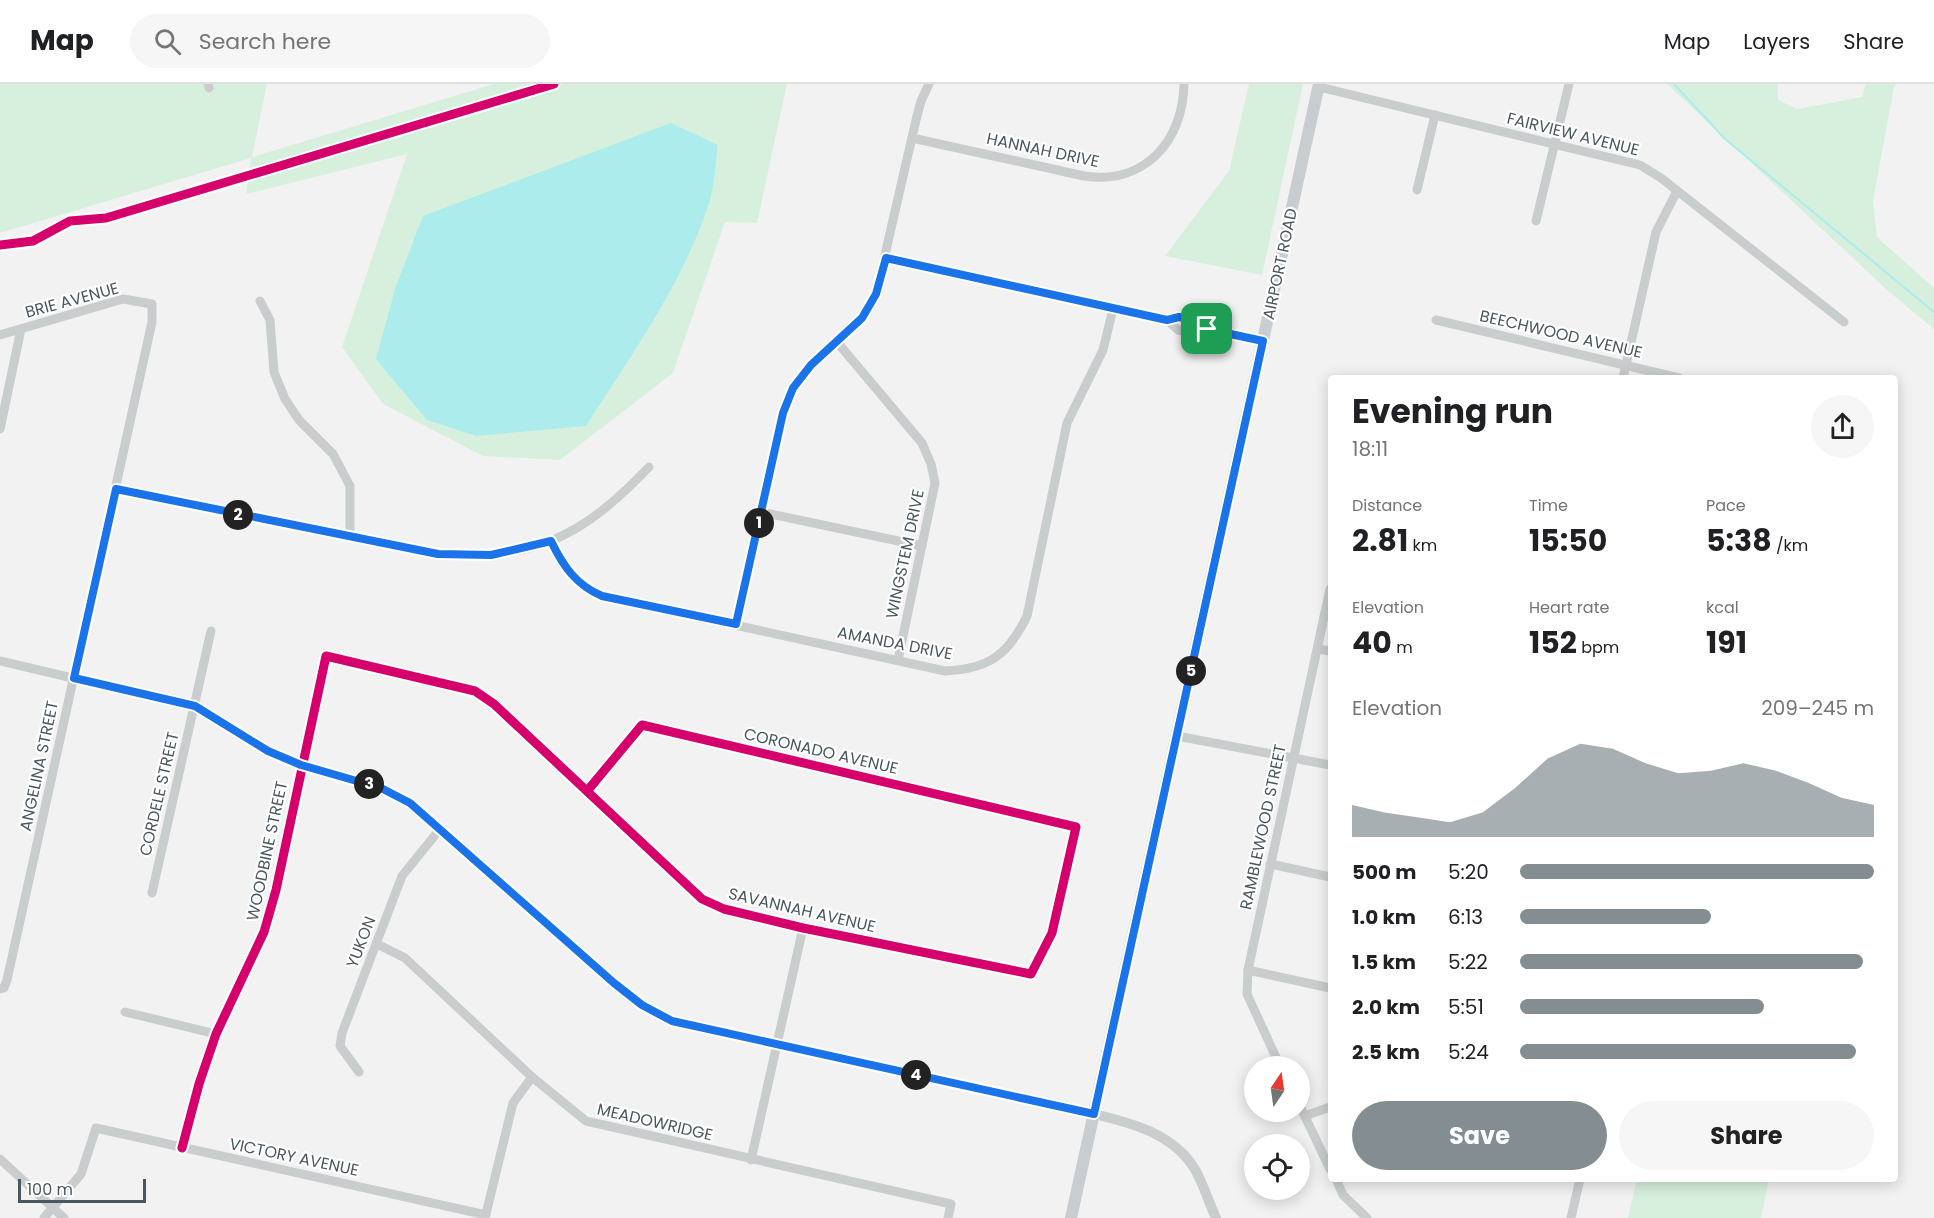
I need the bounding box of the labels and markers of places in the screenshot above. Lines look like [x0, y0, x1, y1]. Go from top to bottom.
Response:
pin [1181, 303, 1232, 354]
pin: 2 [223, 500, 253, 530]
pin: 1 [744, 508, 774, 538]
pin: 5 [1176, 656, 1206, 686]
pin: 3 [354, 769, 384, 799]
pin: 4 [901, 1060, 931, 1090]

